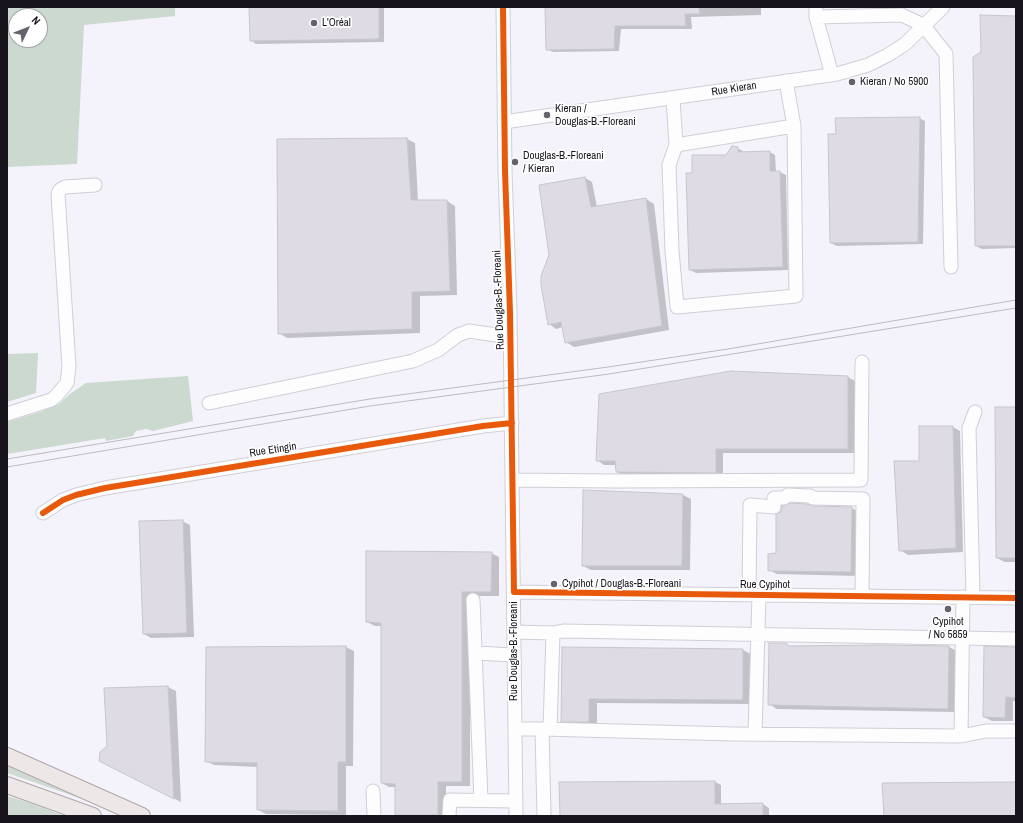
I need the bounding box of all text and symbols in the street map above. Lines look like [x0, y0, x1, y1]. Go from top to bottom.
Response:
north arrow [8, 8, 48, 48]
text: N [29, 13, 43, 28]
place label: L'Oréal [322, 16, 351, 30]
marker: L'Oréal [309, 18, 319, 28]
place label: Kieran / No 5900 [860, 75, 928, 89]
marker: Kieran / No 5900 [847, 77, 857, 87]
street label: Rue Kieran [710, 79, 758, 99]
place label: Kieran / Douglas-B.-Floreani [555, 102, 636, 128]
marker: Kieran / Douglas-B.-Floreani [542, 110, 552, 120]
place label: Douglas-B.-Floreani / Kieran [523, 149, 604, 175]
marker: Douglas-B.-Floreani / Kieran [510, 157, 520, 167]
street label: Rue Douglas-B.-Floreani [491, 250, 507, 350]
street label: Rue Etingin [248, 440, 298, 460]
place label: Cypihot / Douglas-B.-Floreani [562, 577, 681, 591]
street label: Rue Cypihot [740, 578, 790, 592]
marker: Cypihot / Douglas-B.-Floreani [549, 579, 559, 589]
street label: Rue Douglas-B.-Floreani [507, 601, 521, 701]
marker: Cypihot / No 5859 [943, 604, 953, 614]
place label: Cypihot / No 5859 [928, 615, 968, 641]

